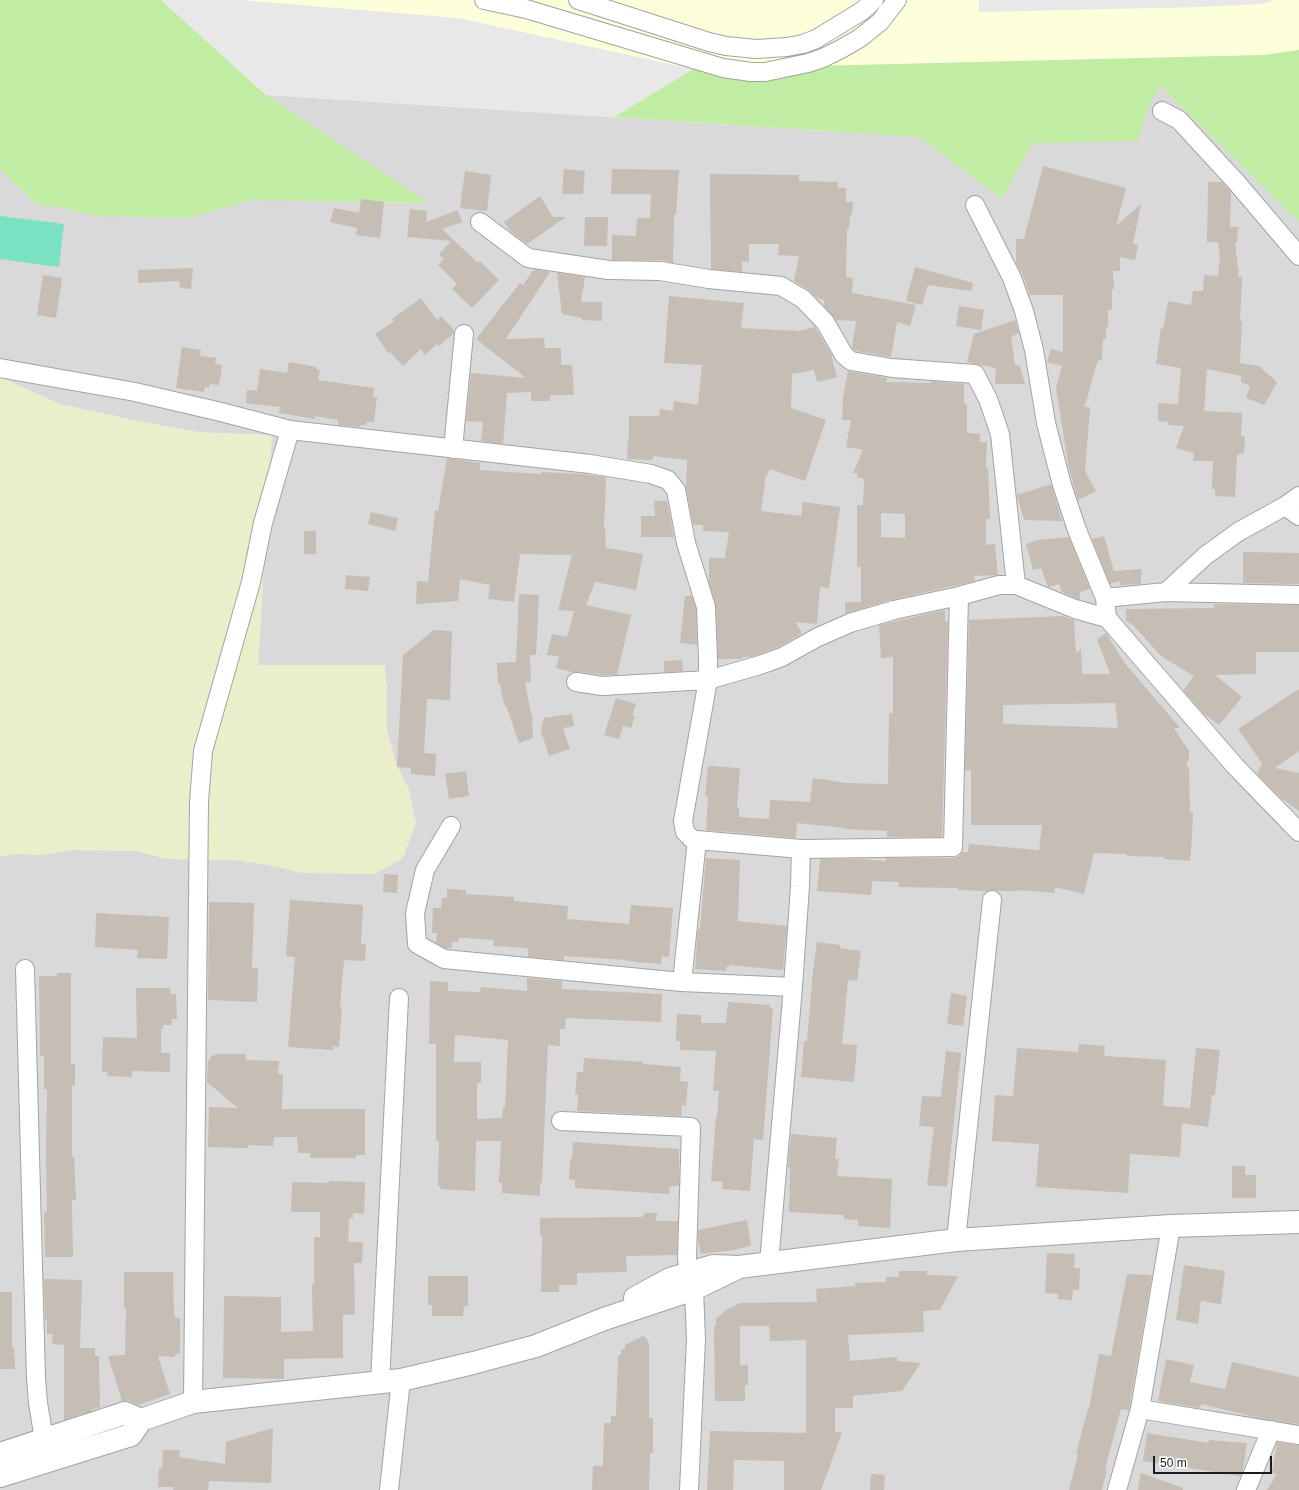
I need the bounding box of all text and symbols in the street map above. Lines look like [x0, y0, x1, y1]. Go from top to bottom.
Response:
scale bar [1155, 1448, 1274, 1474]
text: 50 m [1160, 1456, 1187, 1470]

